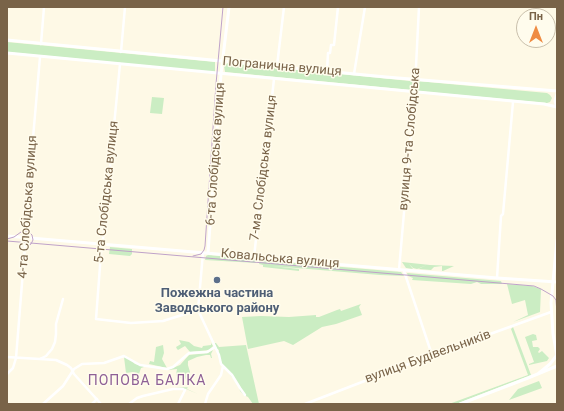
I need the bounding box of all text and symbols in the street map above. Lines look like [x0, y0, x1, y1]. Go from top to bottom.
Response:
north arrow [516, 8, 556, 48]
text: Пн [529, 10, 543, 23]
street label: Погранична вулиця [222, 54, 342, 80]
street label: вулиця 9-та Слобідська [396, 67, 424, 211]
street label: 6-та Слобідська вулиця [203, 82, 229, 226]
street label: 7-ма Слобідська вулиця [247, 94, 281, 242]
street label: 5-та Слобідська вулиця [92, 120, 122, 264]
street label: 4-та Слобідська вулиця [15, 135, 41, 279]
street label: Ковальська вулиця [220, 246, 340, 272]
marker: Пожежна частина Заводського району [212, 275, 222, 285]
place label: Пожежна частина Заводського району [155, 286, 279, 317]
street label: вулиця Будівельників [363, 327, 493, 387]
district label: ПОПОВА БАЛКА [88, 373, 206, 389]

